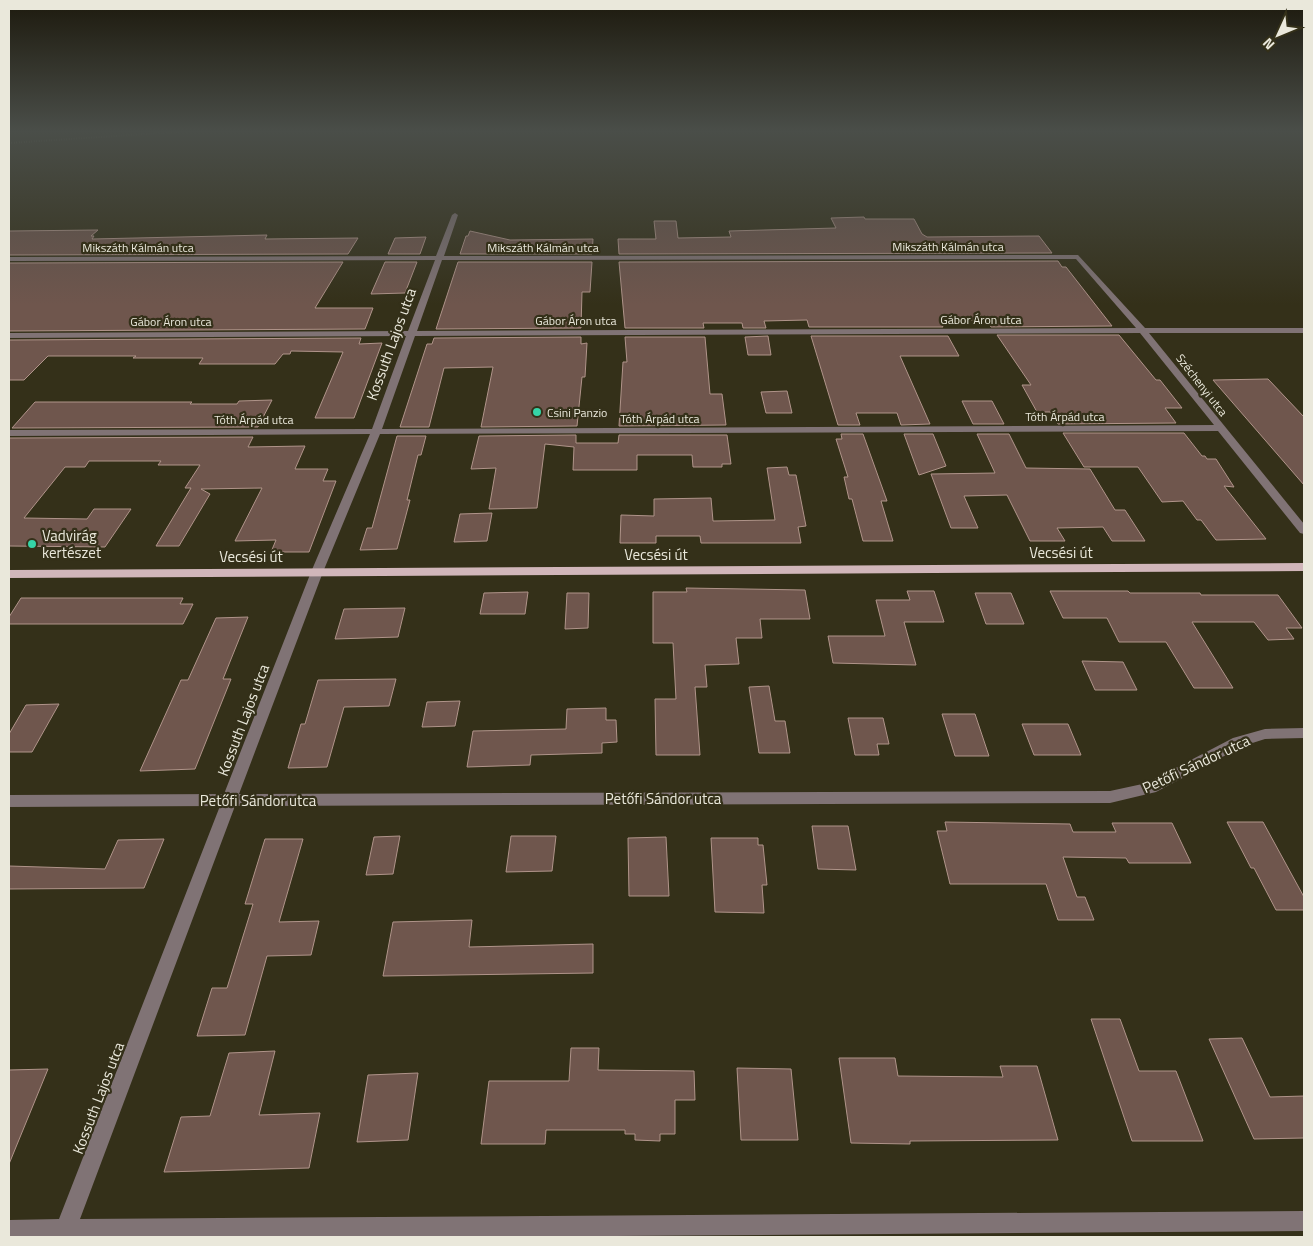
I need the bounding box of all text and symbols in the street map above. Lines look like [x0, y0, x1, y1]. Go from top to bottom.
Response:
north arrow [1253, 10, 1303, 60]
text: N [1257, 34, 1279, 55]
street label: Mikszáth Kálmán utca [892, 237, 1004, 256]
street label: Mikszáth Kálmán utca [82, 238, 194, 257]
street label: Mikszáth Kálmán utca [487, 238, 599, 257]
street label: Kossuth Lajos utca [360, 284, 422, 403]
street label: Gábor Áron utca [940, 310, 1022, 329]
street label: Gábor Áron utca [535, 311, 617, 330]
street label: Gábor Áron utca [130, 312, 212, 331]
street label: Széchenyi utca [1171, 350, 1233, 420]
place label: Csini Panzio [547, 403, 607, 422]
marker: Csini Panzio [531, 406, 543, 418]
street label: Tóth Árpád utca [1025, 407, 1105, 426]
street label: Tóth Árpád utca [620, 409, 700, 428]
street label: Tóth Árpád utca [214, 410, 294, 429]
place label: Vadvirág kertészet [42, 524, 102, 564]
marker: Vadvirág kertészet [26, 538, 38, 550]
street label: Vecsési út [1029, 541, 1094, 564]
street label: Vecsési út [624, 543, 689, 566]
street label: Vecsési út [219, 545, 284, 568]
street label: Kossuth Lajos utca [211, 660, 275, 779]
street label: Petőfi Sándor utca [1138, 729, 1254, 799]
street label: Petőfi Sándor utca [605, 787, 722, 810]
street label: Petőfi Sándor utca [200, 789, 317, 812]
street label: Kossuth Lajos utca [66, 1038, 130, 1157]

